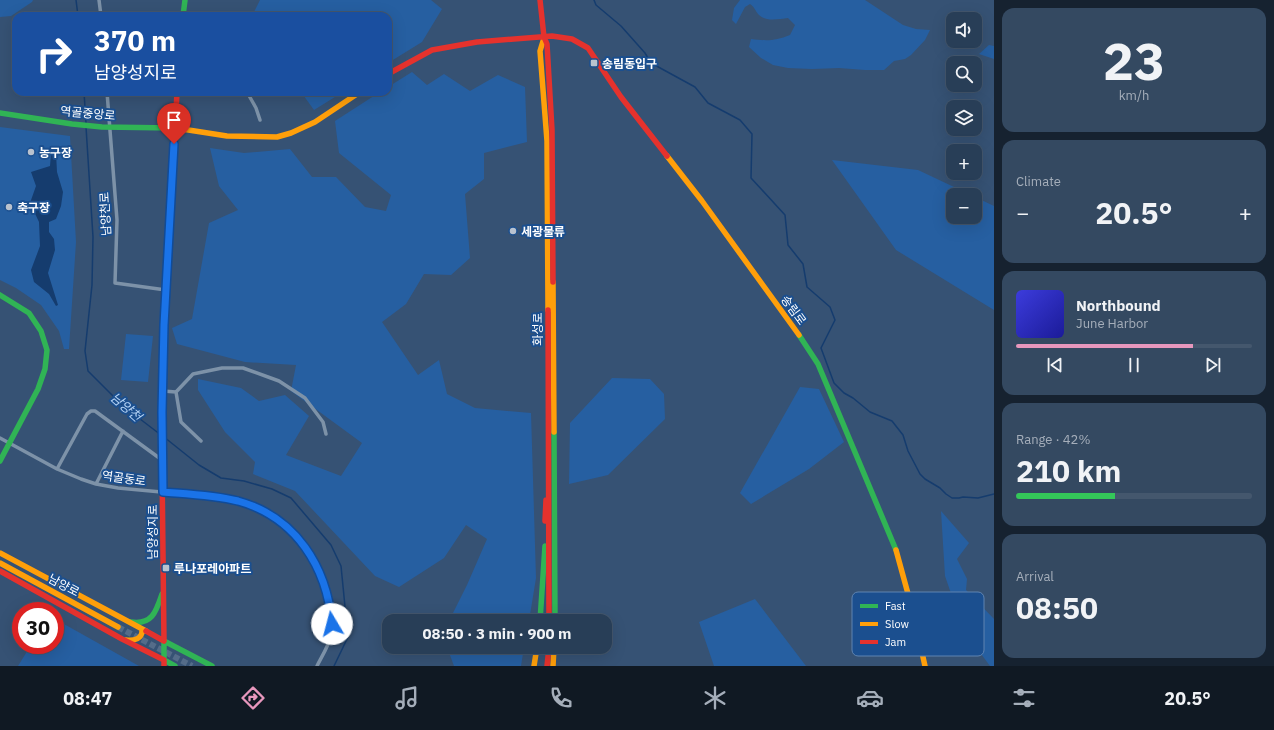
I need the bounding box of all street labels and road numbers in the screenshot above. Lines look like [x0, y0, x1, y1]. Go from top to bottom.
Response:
street label: 역골중앙로 [60, 103, 116, 123]
street label: 남양천로 [96, 192, 114, 236]
street label: 송림로 [778, 292, 810, 328]
street label: 화성로 [530, 312, 545, 346]
street label: 역골동로 [101, 467, 147, 489]
street label: 남양성지로 [145, 504, 160, 560]
street label: 남양로 [46, 571, 82, 599]

